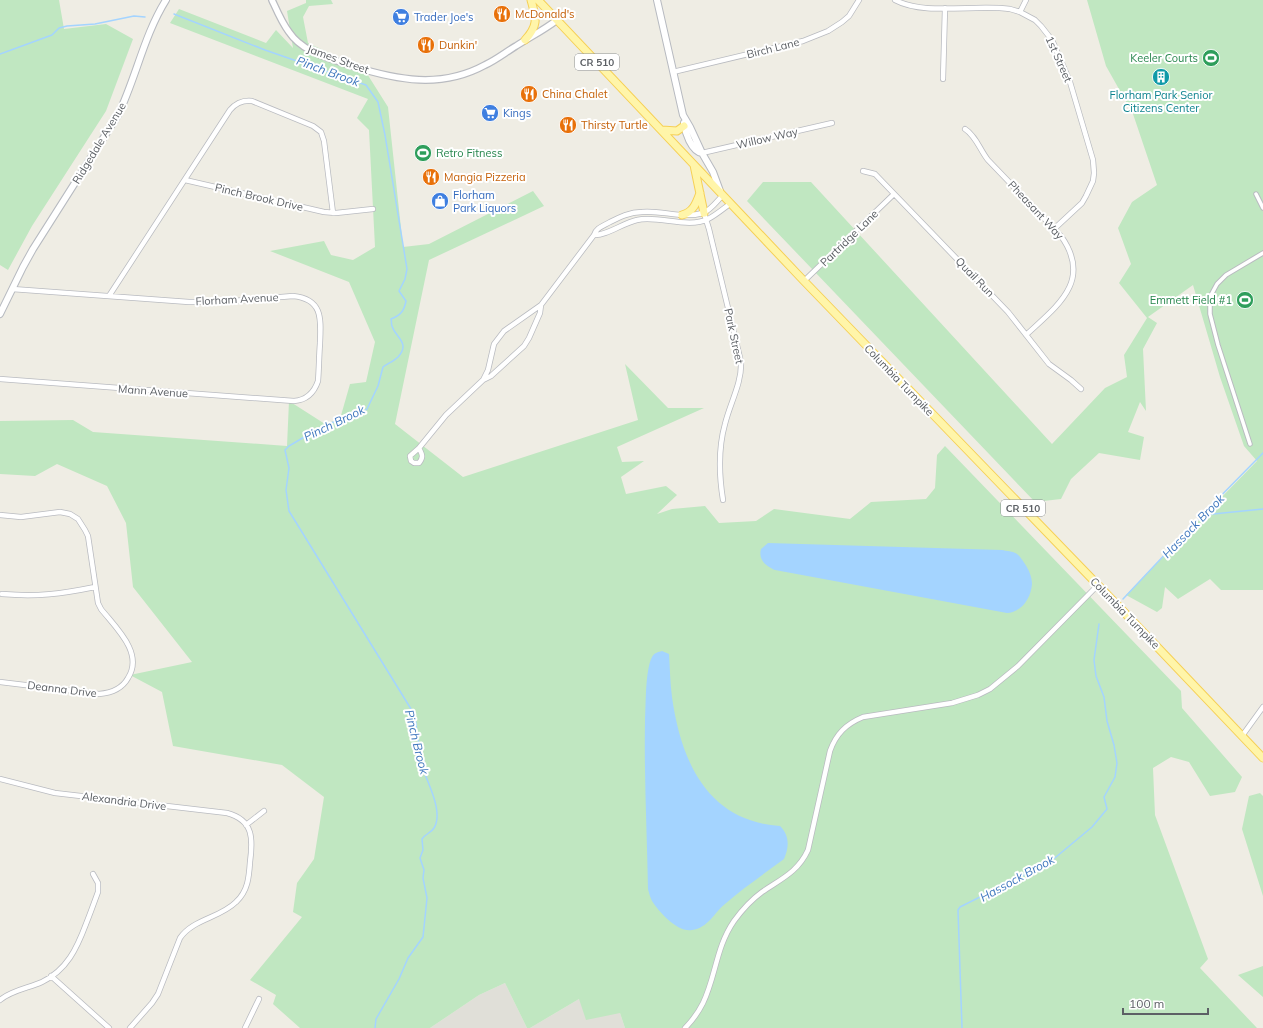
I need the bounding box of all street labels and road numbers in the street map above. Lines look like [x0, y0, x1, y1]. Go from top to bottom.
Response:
street label: 1st Street [1043, 34, 1075, 84]
street label: Birch Lane [745, 35, 801, 61]
street label: James Street [305, 41, 371, 77]
road number: CR 510 [575, 54, 619, 70]
street label: Ridgedale Avenue [69, 100, 129, 186]
street label: Willow Way [735, 124, 799, 152]
street label: Pheasant Way [1005, 178, 1067, 242]
street label: Pinch Brook Drive [214, 180, 304, 214]
street label: Partridge Lane [817, 207, 881, 269]
street label: Quail Run [953, 254, 997, 300]
street label: Florham Avenue [195, 290, 279, 308]
street label: Park Street [721, 307, 747, 365]
street label: Columbia Turnpike [861, 341, 937, 419]
street label: Mann Avenue [118, 382, 188, 400]
road number: CR 510 [1001, 500, 1045, 516]
street label: Columbia Turnpike [1087, 574, 1163, 652]
street label: Deanna Drive [27, 678, 97, 700]
street label: Alexandria Drive [81, 789, 167, 813]

